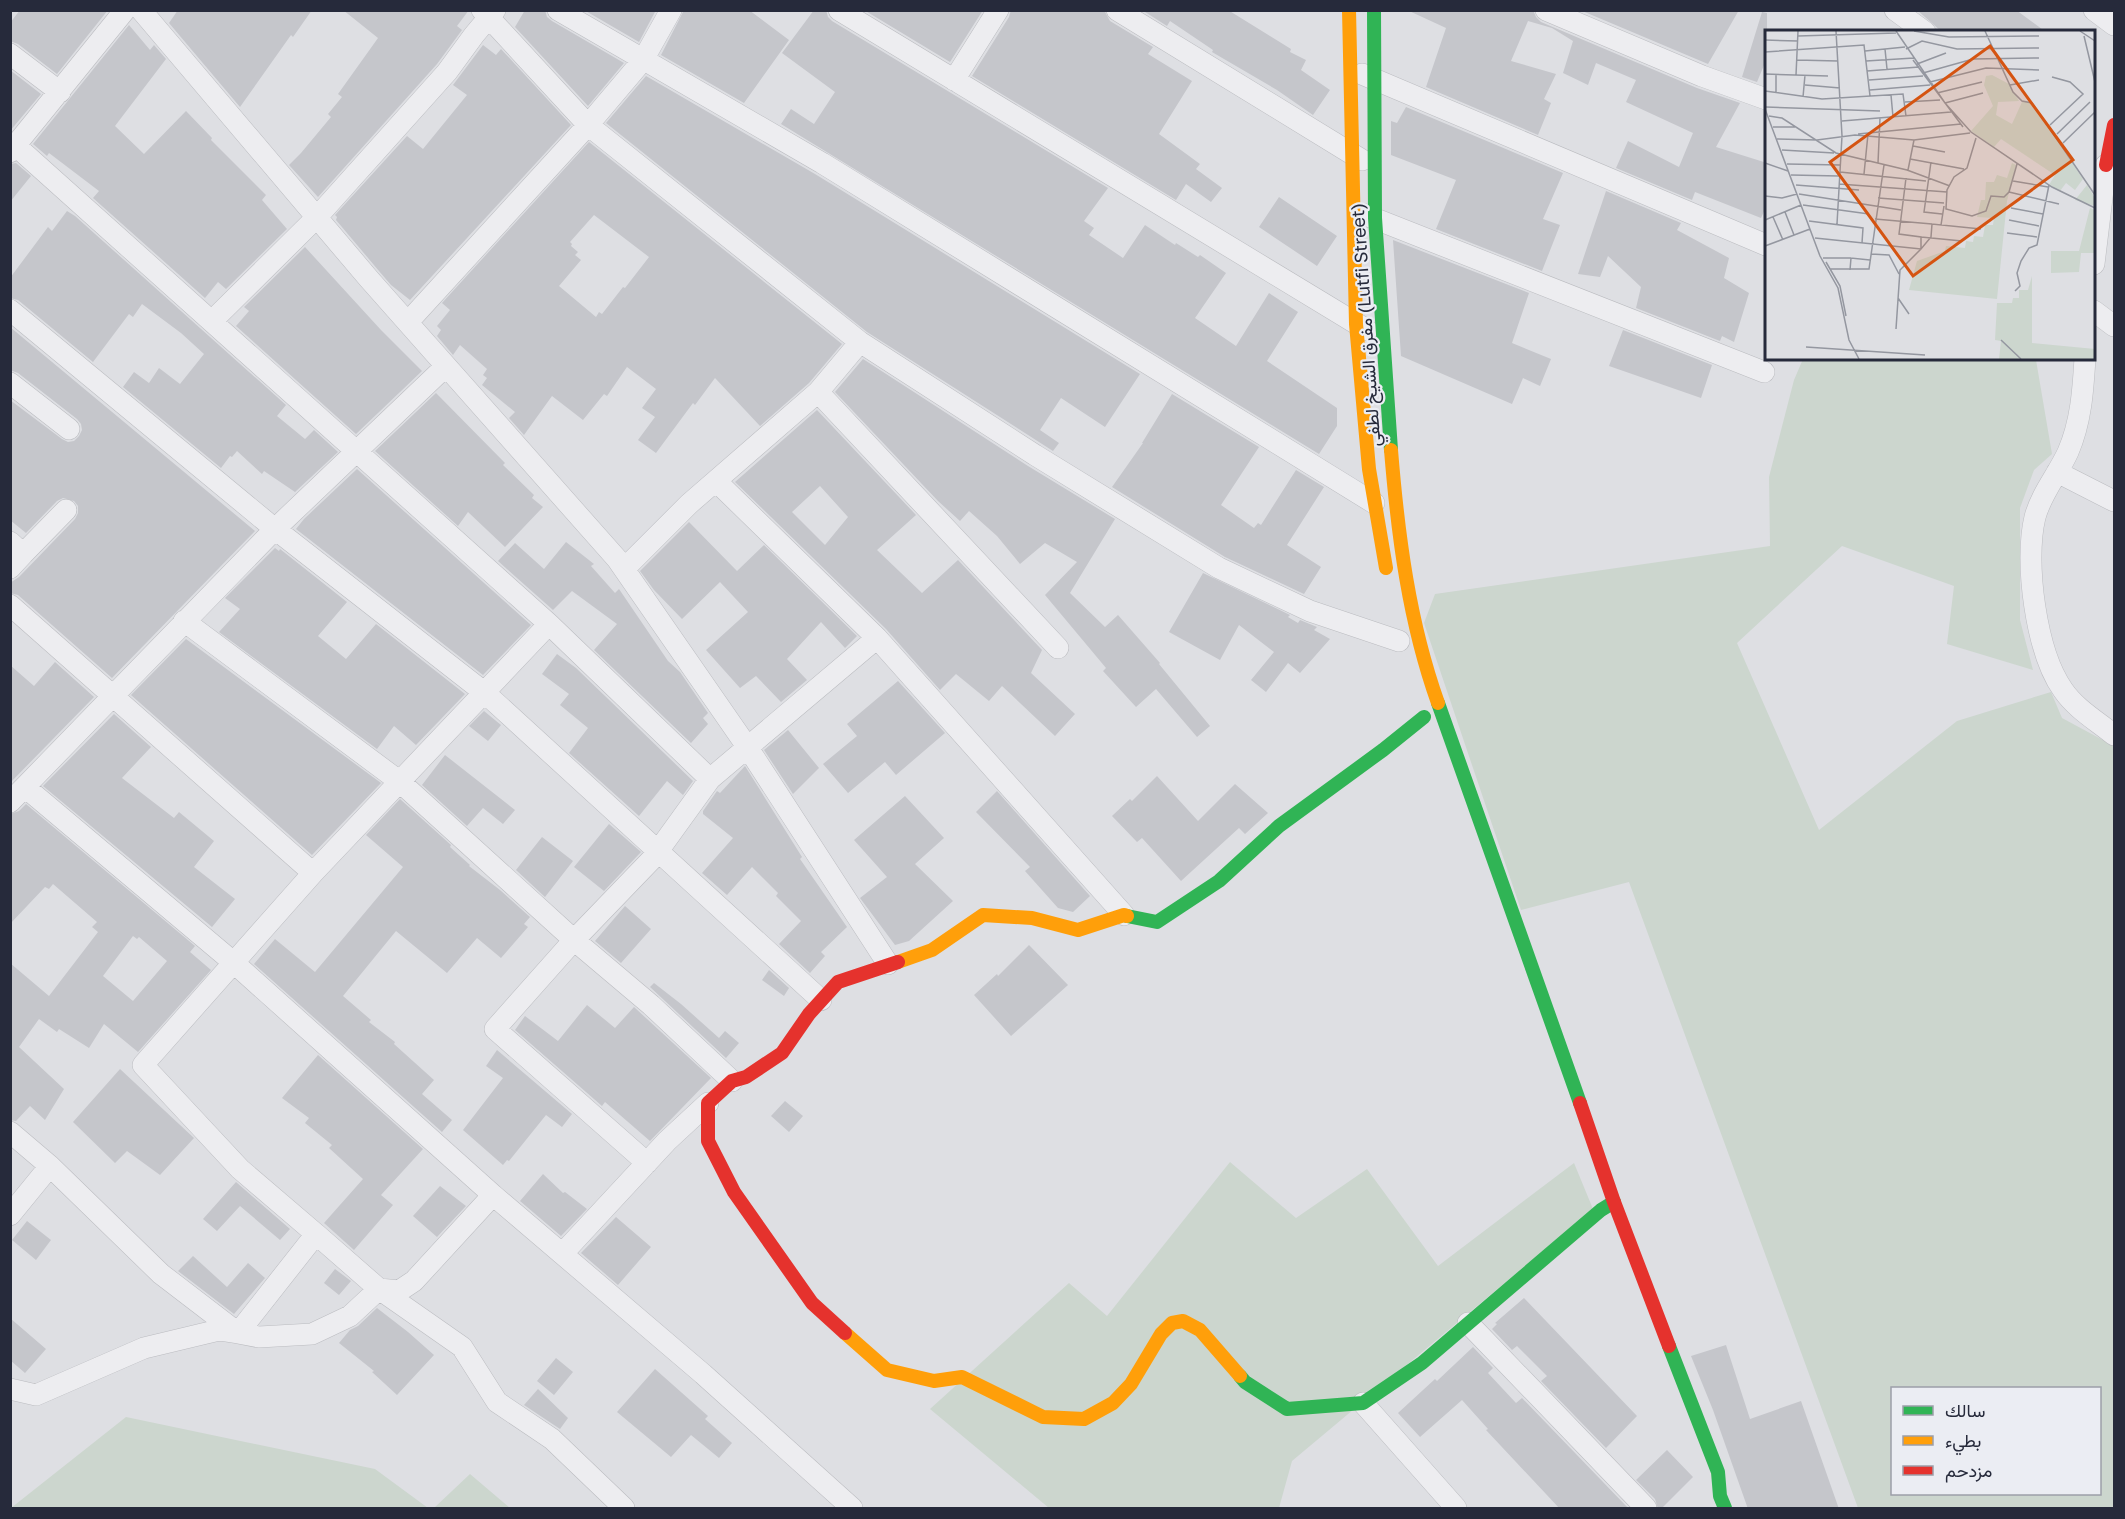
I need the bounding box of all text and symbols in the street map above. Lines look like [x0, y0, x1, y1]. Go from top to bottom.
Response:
inset map [1765, 30, 2095, 360]
street label: مفرق الشيخ لطفي (Lutfi Street) [1346, 202, 1389, 448]
legend [1891, 1387, 2101, 1495]
text: سالك [1945, 1399, 1985, 1421]
text: بطيء [1945, 1429, 1981, 1456]
text: مزدحم [1945, 1459, 1992, 1483]

